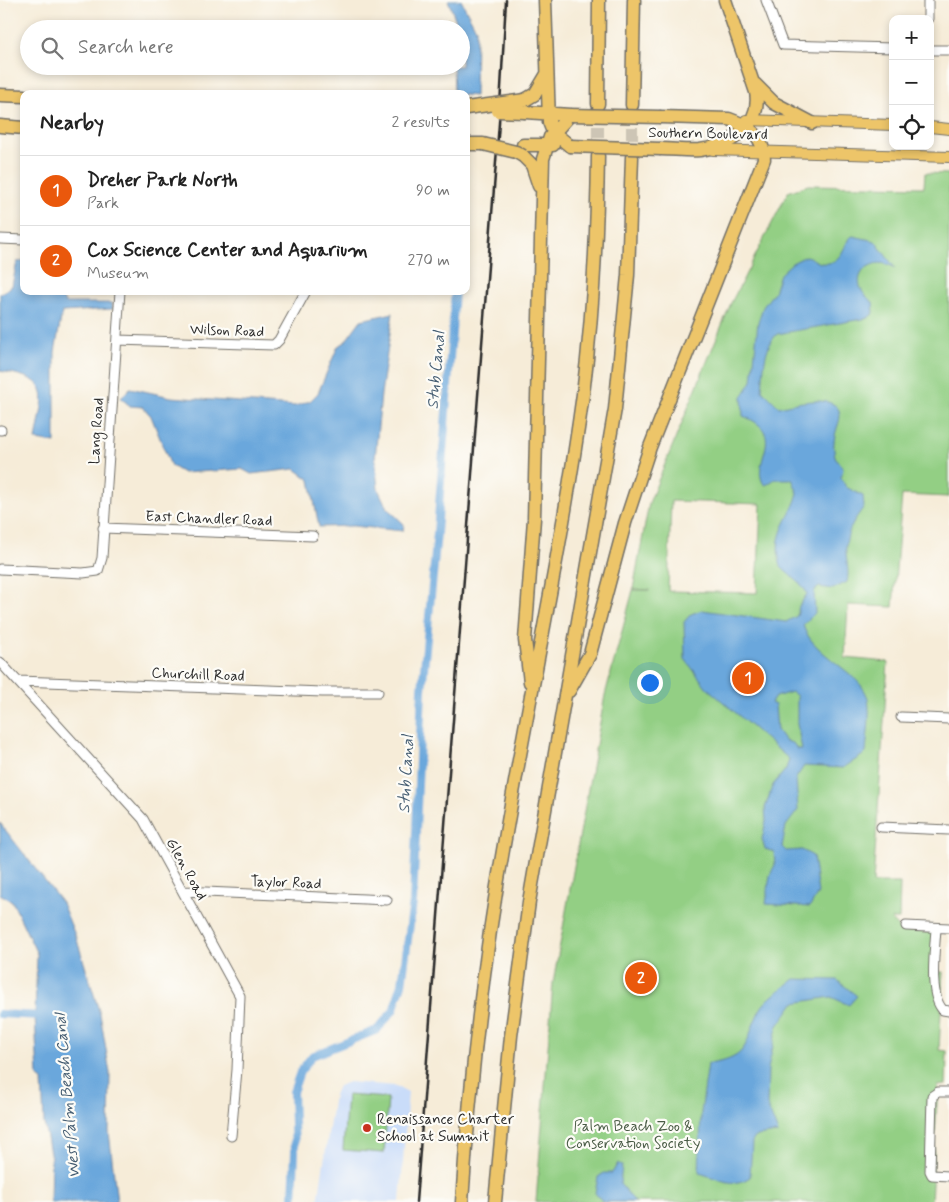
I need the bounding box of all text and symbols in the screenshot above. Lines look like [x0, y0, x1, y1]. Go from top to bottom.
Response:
map controls [889, 15, 934, 150]
button: + [889, 15, 934, 60]
search box [20, 20, 470, 75]
icon: search [38, 34, 66, 62]
text: Search here [78, 35, 174, 60]
button: − [889, 60, 934, 105]
button: locate [889, 105, 934, 150]
text: Nearby [40, 109, 104, 137]
text: 2 results [392, 112, 450, 133]
street label: Southern Boulevard [648, 123, 768, 145]
text: Dreher Park North [87, 168, 238, 193]
text: 1 [52, 180, 60, 201]
text: 90 m [416, 180, 450, 201]
text: Park [87, 193, 119, 214]
text: Cox Science Center and Aquarium [87, 238, 368, 263]
text: 2 [52, 250, 60, 271]
text: 270 m [407, 250, 450, 271]
text: Museum [87, 263, 149, 284]
street label: Wilson Road [189, 320, 264, 342]
water label: Stub Canal [423, 329, 450, 410]
street label: Lang Road [85, 397, 110, 465]
street label: East Chandler Road [145, 507, 273, 531]
pin: 1 [732, 659, 764, 697]
street label: Churchill Road [151, 663, 245, 687]
your location [637, 670, 663, 696]
water label: Stub Canal [394, 733, 419, 814]
street label: Glen Road [161, 835, 211, 904]
street label: Taylor Road [250, 872, 322, 894]
pin: 2 [625, 959, 657, 997]
water label: West Palm Beach Canal [50, 1010, 85, 1179]
place label: Renaissance Charter School at Summit [377, 1110, 515, 1147]
park label: Palm Beach Zoo & Conservation Society [566, 1117, 701, 1154]
marker: Renaissance Charter School at Summit [361, 1122, 373, 1134]

